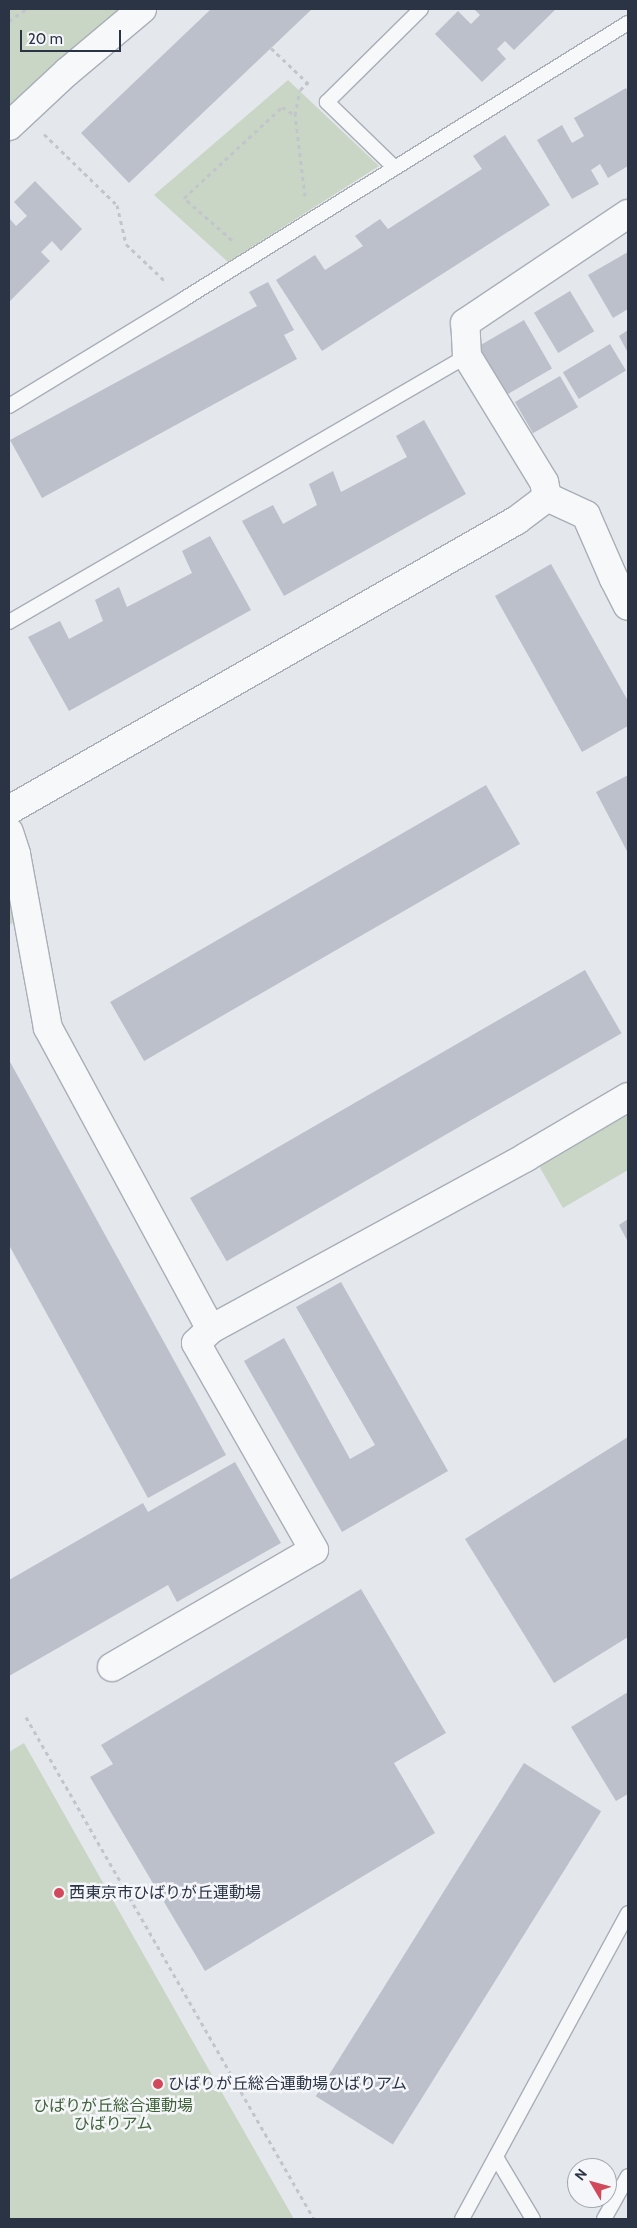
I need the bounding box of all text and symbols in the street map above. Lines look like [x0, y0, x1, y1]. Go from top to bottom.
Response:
scale bar [22, 20, 124, 52]
text: 20 m [28, 30, 63, 48]
place label: 西東京市ひばりが丘運動場 [69, 1883, 261, 1903]
marker: 西東京市ひばりが丘運動場 [53, 1887, 65, 1899]
place label: ひばりが丘総合運動場ひばりアム [168, 2074, 408, 2094]
marker: ひばりが丘総合運動場ひばりアム [152, 2078, 164, 2090]
park label: ひばりが丘総合運動場 ひばりアム [33, 2096, 193, 2134]
north arrow [567, 2158, 617, 2208]
text: N [571, 2165, 591, 2184]

